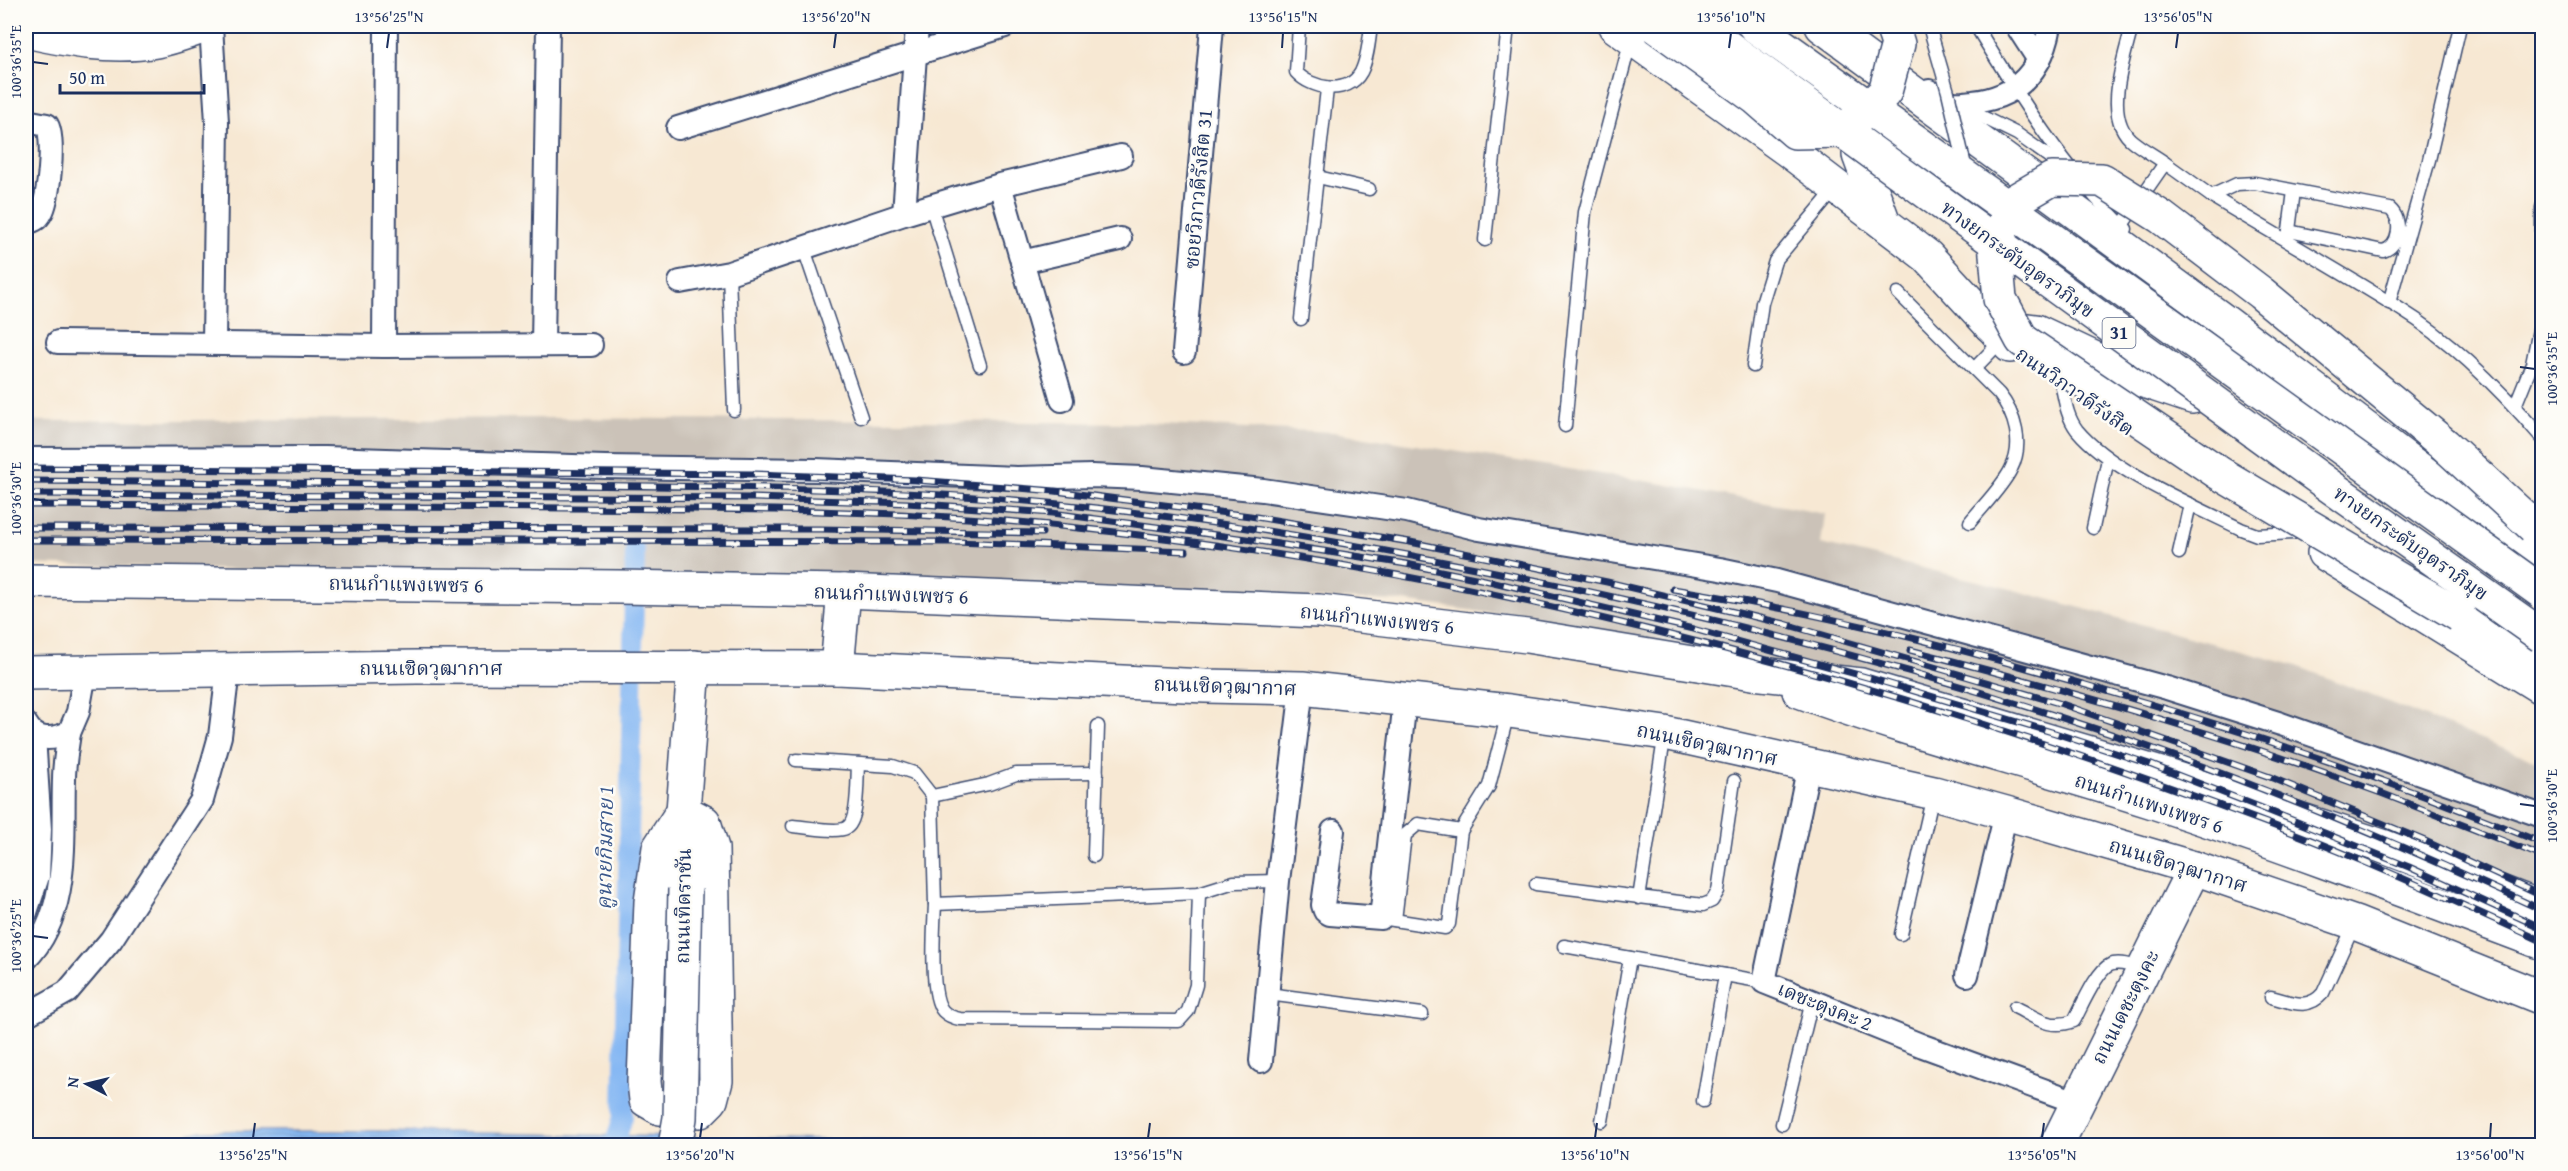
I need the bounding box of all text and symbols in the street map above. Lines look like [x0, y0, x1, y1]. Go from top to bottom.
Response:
text: 13°56'25"N [355, 6, 424, 27]
text: 13°56'20"N [802, 6, 871, 27]
text: 13°56'15"N [1249, 6, 1318, 27]
text: 13°56'10"N [1697, 6, 1766, 27]
text: 13°56'05"N [2144, 6, 2213, 27]
text: 100°36'35"E [5, 25, 26, 99]
scale bar [60, 57, 204, 95]
text: 50 m [69, 64, 105, 91]
street label: ซอยวิภาวดีรังสิต 31 [1176, 108, 1219, 270]
street label: ทางยกระดับอุตราภิมุข [1936, 193, 2101, 324]
road number: 31 [2102, 318, 2136, 348]
text: 100°36'35"E [2541, 332, 2562, 406]
street label: ถนนวิภาวดีรังสิต [2010, 339, 2141, 442]
text: 100°36'30"E [5, 462, 26, 536]
street label: ทางยกระดับอุตราภิมุข [2328, 478, 2495, 607]
street label: ถนนกำแพงเพชร 6 [328, 568, 484, 599]
street label: ถนนกำแพงเพชร 6 [813, 576, 969, 611]
street label: ถนนกำแพงเพชร 6 [1298, 596, 1456, 641]
street label: ถนนเชิดวุฒากาศ [359, 653, 503, 682]
street label: ถนนเชิดวุฒากาศ [1153, 669, 1297, 702]
street label: ถนนเชิดวุฒากาศ [1634, 714, 1780, 773]
street label: ถนนกำแพงเพชร 6 [2071, 765, 2227, 840]
text: 100°36'30"E [2541, 769, 2562, 843]
water label: คูนายกิมสาย 1 [588, 786, 621, 910]
street label: ถนนเชิดวุฒากาศ [2105, 830, 2251, 899]
street label: ถนนเทิดราชัน [667, 848, 698, 964]
text: 100°36'25"E [5, 899, 26, 973]
street label: ถนนเดชะตุงคะ [2083, 945, 2166, 1069]
street label: เดชะตุงคะ 2 [1773, 973, 1877, 1038]
north arrow [57, 1054, 117, 1114]
text: N [60, 1075, 85, 1089]
text: 13°56'25"N [219, 1144, 288, 1165]
text: 13°56'20"N [666, 1144, 735, 1165]
text: 13°56'15"N [1114, 1144, 1183, 1165]
text: 13°56'10"N [1561, 1144, 1630, 1165]
text: 13°56'05"N [2008, 1144, 2077, 1165]
text: 13°56'00"N [2456, 1144, 2525, 1165]

